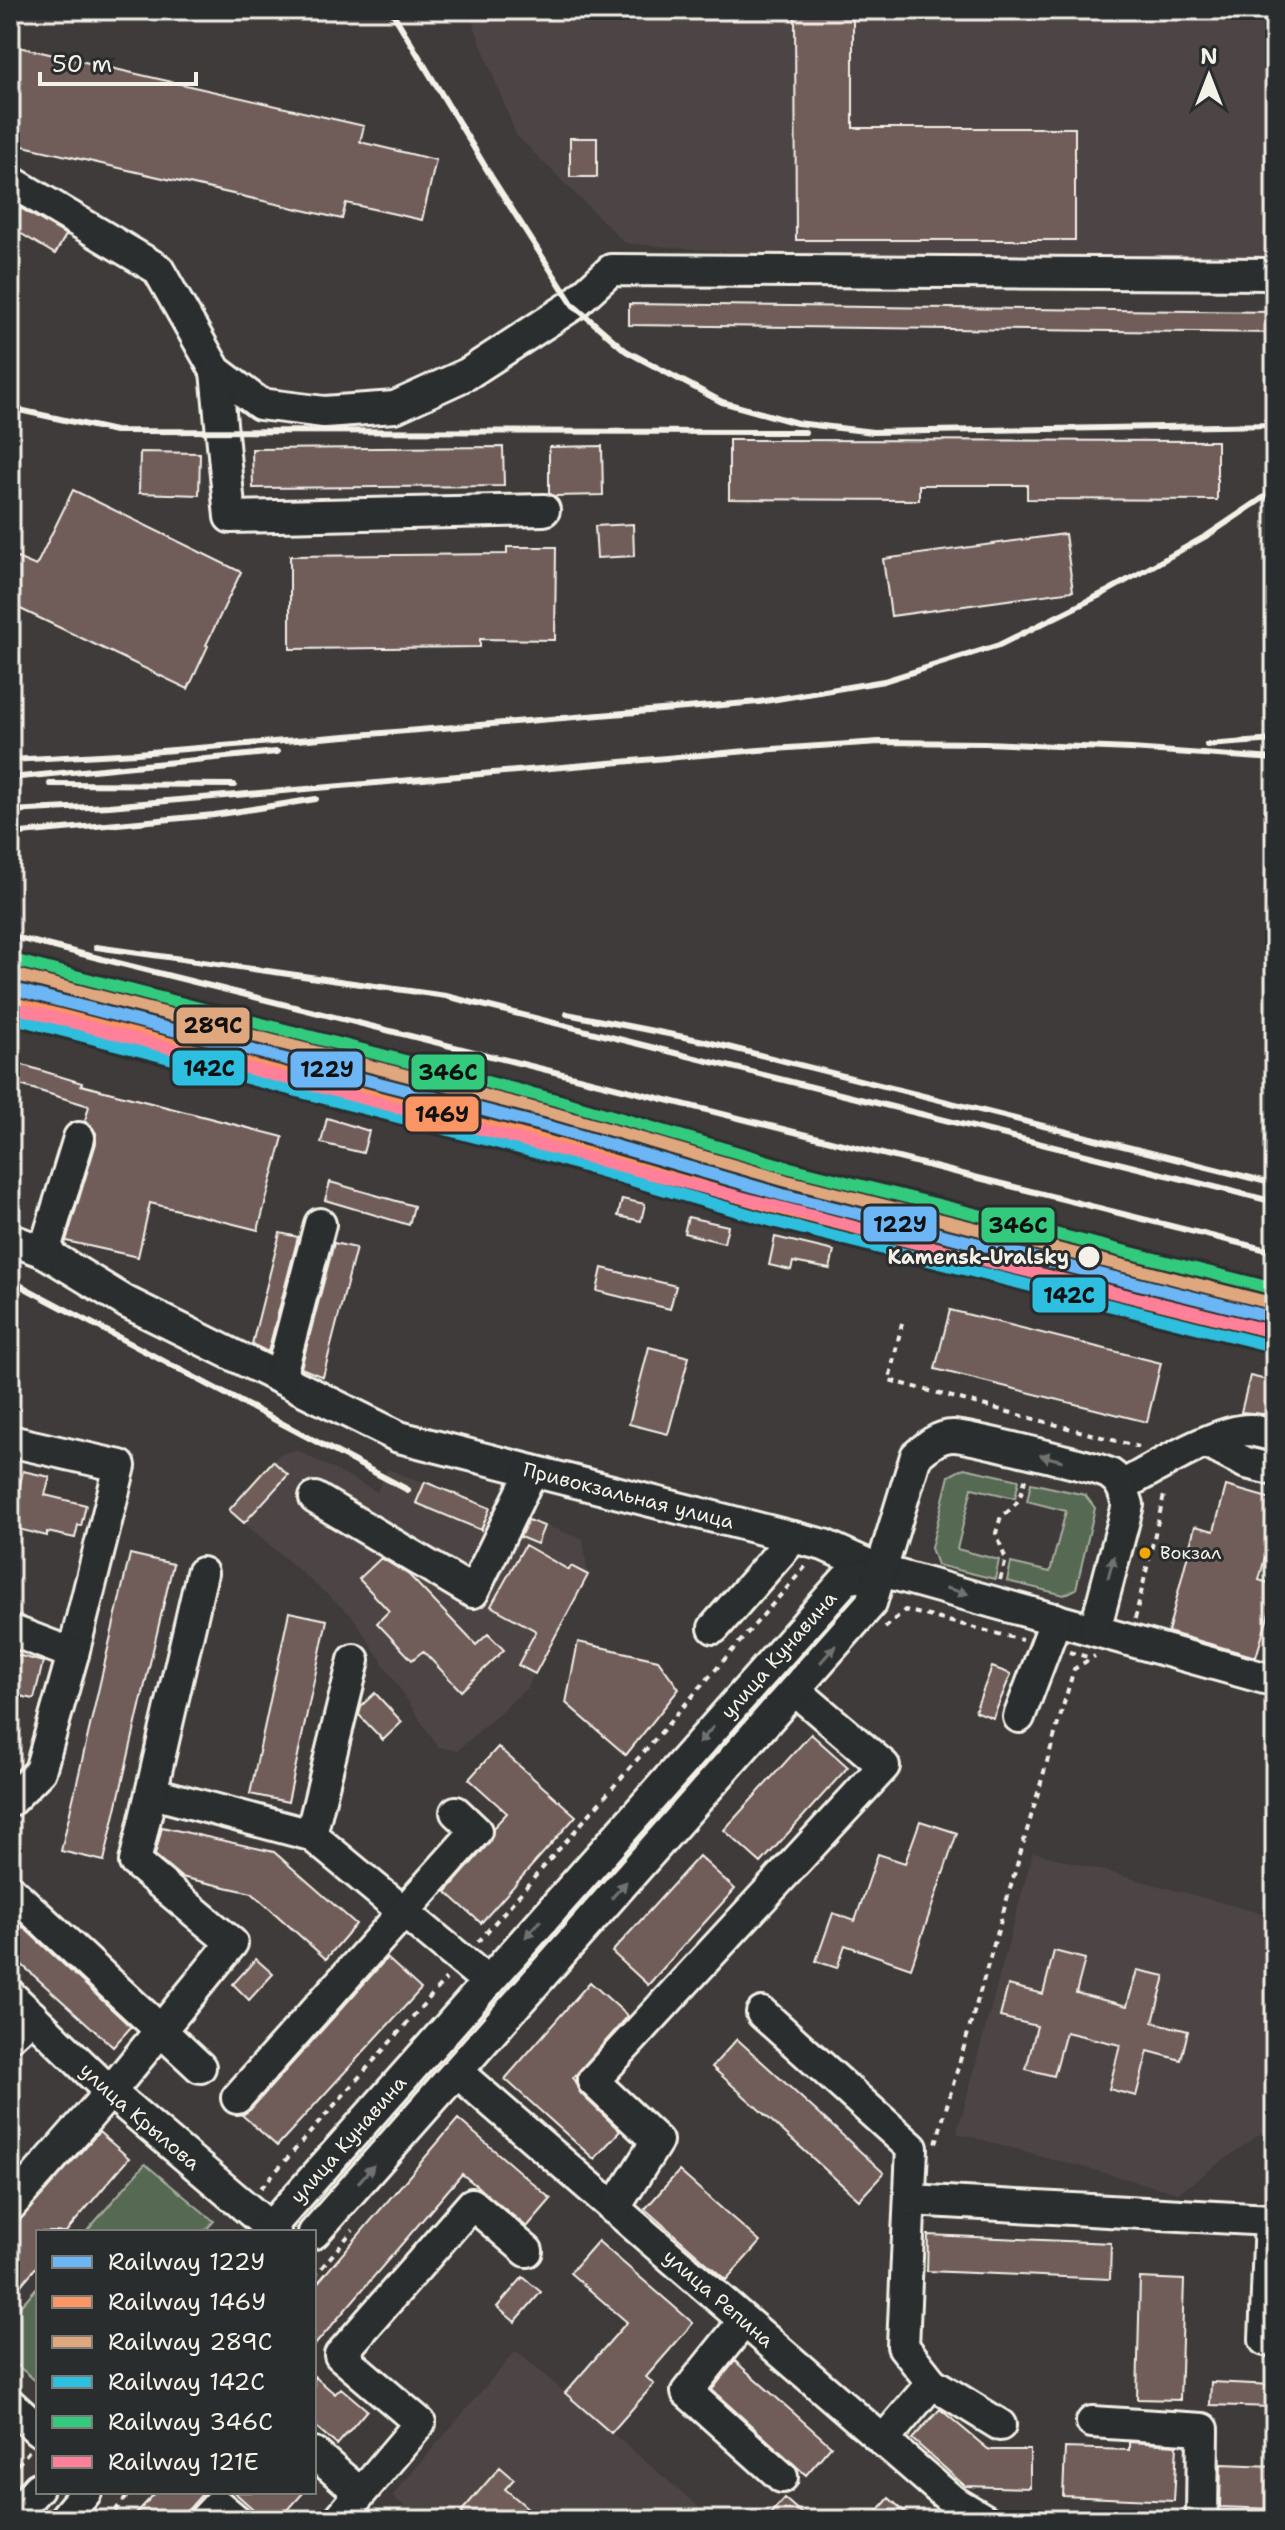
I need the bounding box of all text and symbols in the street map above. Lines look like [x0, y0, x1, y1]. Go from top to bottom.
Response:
scale bar [40, 36, 196, 86]
north arrow [1169, 36, 1249, 116]
text: N [1200, 42, 1218, 71]
text: 50 m [52, 48, 112, 80]
line badge: 289С [175, 1006, 251, 1045]
text: 289С [183, 1011, 243, 1040]
line badge: 142С [171, 1049, 246, 1087]
line badge: 122У [289, 1050, 364, 1089]
line badge: 346С [410, 1053, 486, 1091]
text: 142С [183, 1054, 235, 1083]
text: 122У [300, 1055, 354, 1084]
text: 346С [418, 1058, 478, 1087]
line badge: 146У [404, 1095, 480, 1133]
text: 146У [415, 1100, 469, 1129]
line badge: 122У [862, 1205, 938, 1243]
line badge: 346С [980, 1206, 1056, 1244]
text: 122У [873, 1210, 927, 1239]
text: 346С [988, 1211, 1048, 1240]
place label: Kamensk-Uralsky [888, 1244, 1069, 1270]
marker: Kamensk-Uralsky [1076, 1244, 1102, 1270]
line badge: 142С [1031, 1276, 1107, 1314]
text: 142С [1043, 1281, 1095, 1310]
one-way arrow [1039, 1452, 1064, 1464]
street label: Привокзальная улица [520, 1456, 738, 1535]
place label: Вокзал [1160, 1541, 1221, 1565]
marker: Вокзал [1137, 1545, 1153, 1561]
one-way arrow [1106, 1555, 1118, 1580]
street label: улица Кунавина [715, 1585, 843, 1724]
one-way arrow [945, 1585, 969, 1598]
one-way arrow [819, 1644, 836, 1664]
one-way arrow [698, 1726, 716, 1745]
one-way arrow [610, 1881, 627, 1901]
one-way arrow [525, 1919, 542, 1939]
street label: улица Крылова [74, 2057, 206, 2176]
street label: улица Кунавина [285, 2069, 412, 2209]
one-way arrow [357, 2165, 374, 2185]
legend [36, 2230, 316, 2494]
street label: улица Репина [658, 2243, 780, 2354]
text: Railway 122У [108, 2246, 265, 2278]
text: Railway 146У [108, 2286, 266, 2318]
text: Railway 289С [108, 2326, 273, 2358]
text: Railway 142С [108, 2366, 265, 2398]
text: Railway 346С [108, 2406, 273, 2438]
text: Railway 121Е [108, 2446, 259, 2478]

